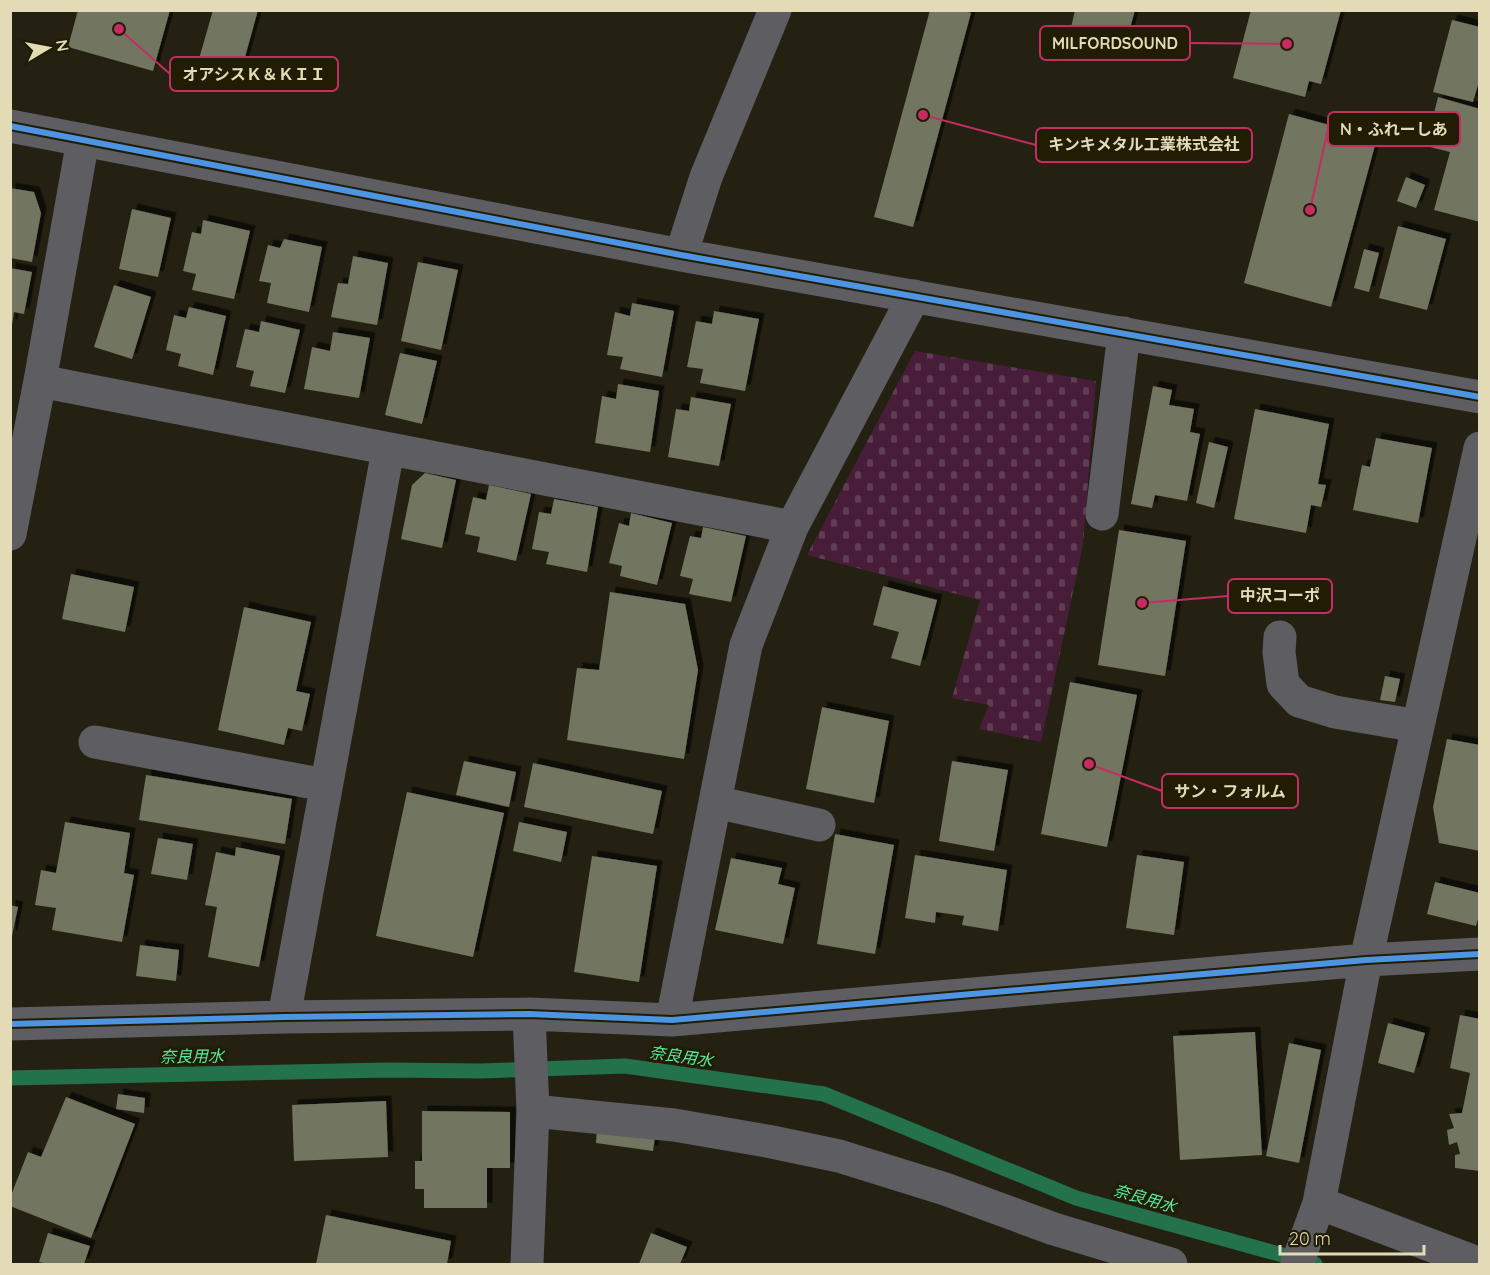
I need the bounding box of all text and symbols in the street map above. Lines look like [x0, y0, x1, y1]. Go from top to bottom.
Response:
north arrow [18, 18, 78, 78]
callout: MILFORDSOUND [1040, 26, 1190, 60]
text: MILFORDSOUND [1052, 33, 1178, 53]
text: N [52, 38, 74, 53]
callout: オアシスＫ＆ＫＩＩ [170, 57, 338, 91]
text: オアシスＫ＆ＫＩＩ [182, 64, 326, 84]
callout: N・ふれーしあ [1328, 112, 1460, 146]
text: N・ふれーしあ [1340, 119, 1448, 139]
callout: キンキメタル工業株式会社 [1036, 128, 1252, 162]
text: キンキメタル工業株式会社 [1048, 134, 1240, 154]
callout: 中沢コーポ [1228, 579, 1332, 613]
text: 中沢コーポ [1240, 585, 1320, 605]
callout: サン・フォルム [1162, 774, 1298, 808]
text: サン・フォルム [1174, 781, 1286, 801]
water label: 奈良用水 [648, 1042, 716, 1071]
water label: 奈良用水 [160, 1045, 226, 1067]
water label: 奈良用水 [1111, 1180, 1180, 1217]
scale bar [1280, 1218, 1424, 1256]
text: 20 m [1289, 1227, 1331, 1250]

